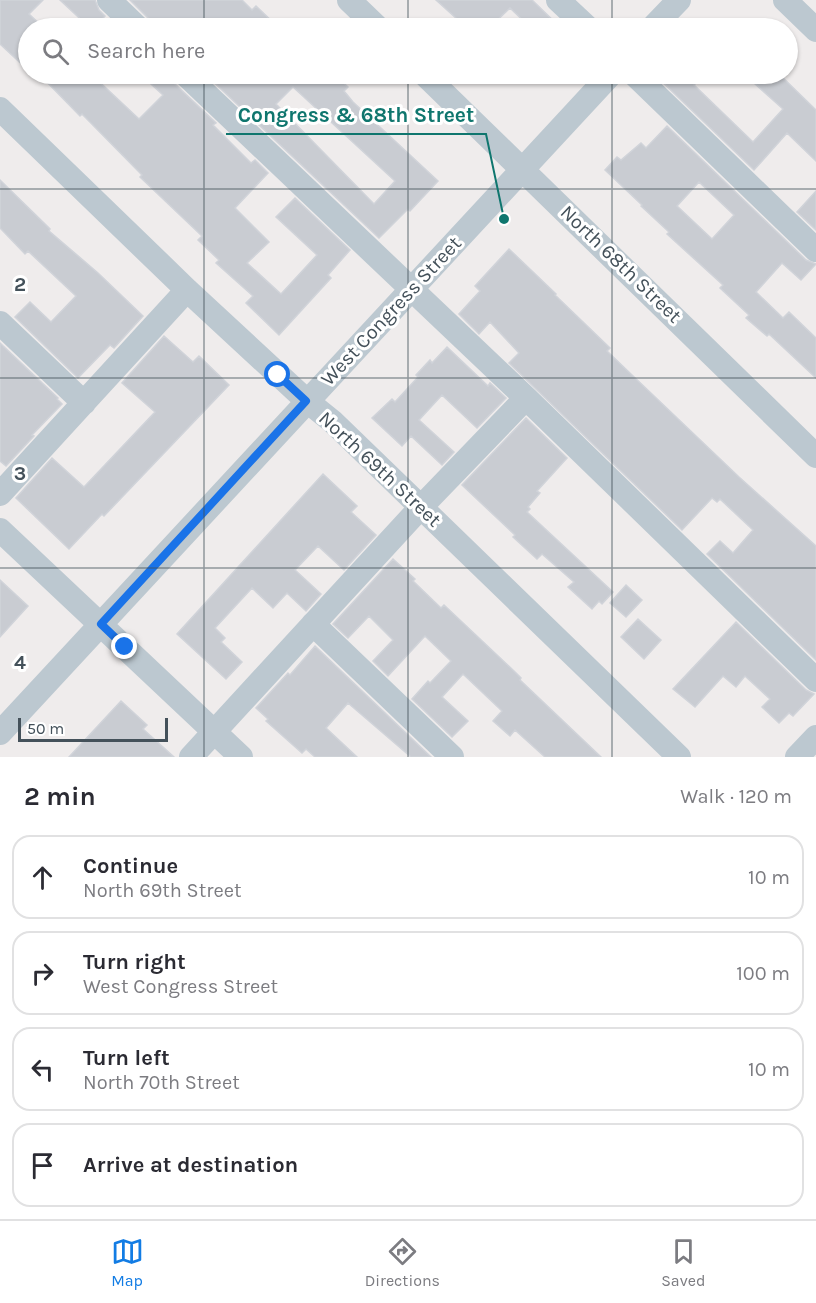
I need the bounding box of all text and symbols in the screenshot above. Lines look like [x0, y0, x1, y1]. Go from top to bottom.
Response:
search box [18, 18, 798, 84]
icon: search [39, 35, 72, 68]
text: Search here [87, 38, 205, 64]
callout: Congress & 68th Street [226, 95, 486, 134]
text: Congress & 68th Street [238, 103, 474, 127]
street label: North 68th Street [556, 200, 687, 328]
street label: West Congress Street [316, 231, 466, 390]
text: 2 [14, 273, 26, 296]
route start [264, 361, 290, 387]
street label: North 69th Street [314, 407, 446, 532]
text: 3 [14, 462, 26, 485]
route end [111, 633, 137, 659]
text: 4 [14, 651, 26, 674]
scale bar [18, 715, 168, 742]
text: 50 m [27, 719, 64, 738]
text: 2 min [24, 781, 96, 812]
text: Walk · 120 m [680, 785, 792, 808]
text: Continue [83, 853, 178, 879]
icon: ahead [26, 861, 59, 894]
text: 10 m [748, 866, 790, 889]
text: North 69th Street [83, 879, 241, 902]
text: Turn right [83, 949, 186, 975]
icon: right [26, 957, 59, 990]
text: 100 m [736, 962, 790, 985]
text: West Congress Street [83, 975, 278, 998]
text: Turn left [83, 1045, 170, 1071]
icon: left [26, 1053, 59, 1086]
text: 10 m [748, 1058, 790, 1081]
text: North 70th Street [83, 1071, 240, 1094]
icon: arrive [26, 1149, 59, 1182]
text: Arrive at destination [83, 1152, 298, 1178]
tab: Map [111, 1235, 144, 1290]
tab: Directions [365, 1235, 440, 1290]
tab: Saved [661, 1235, 705, 1290]

